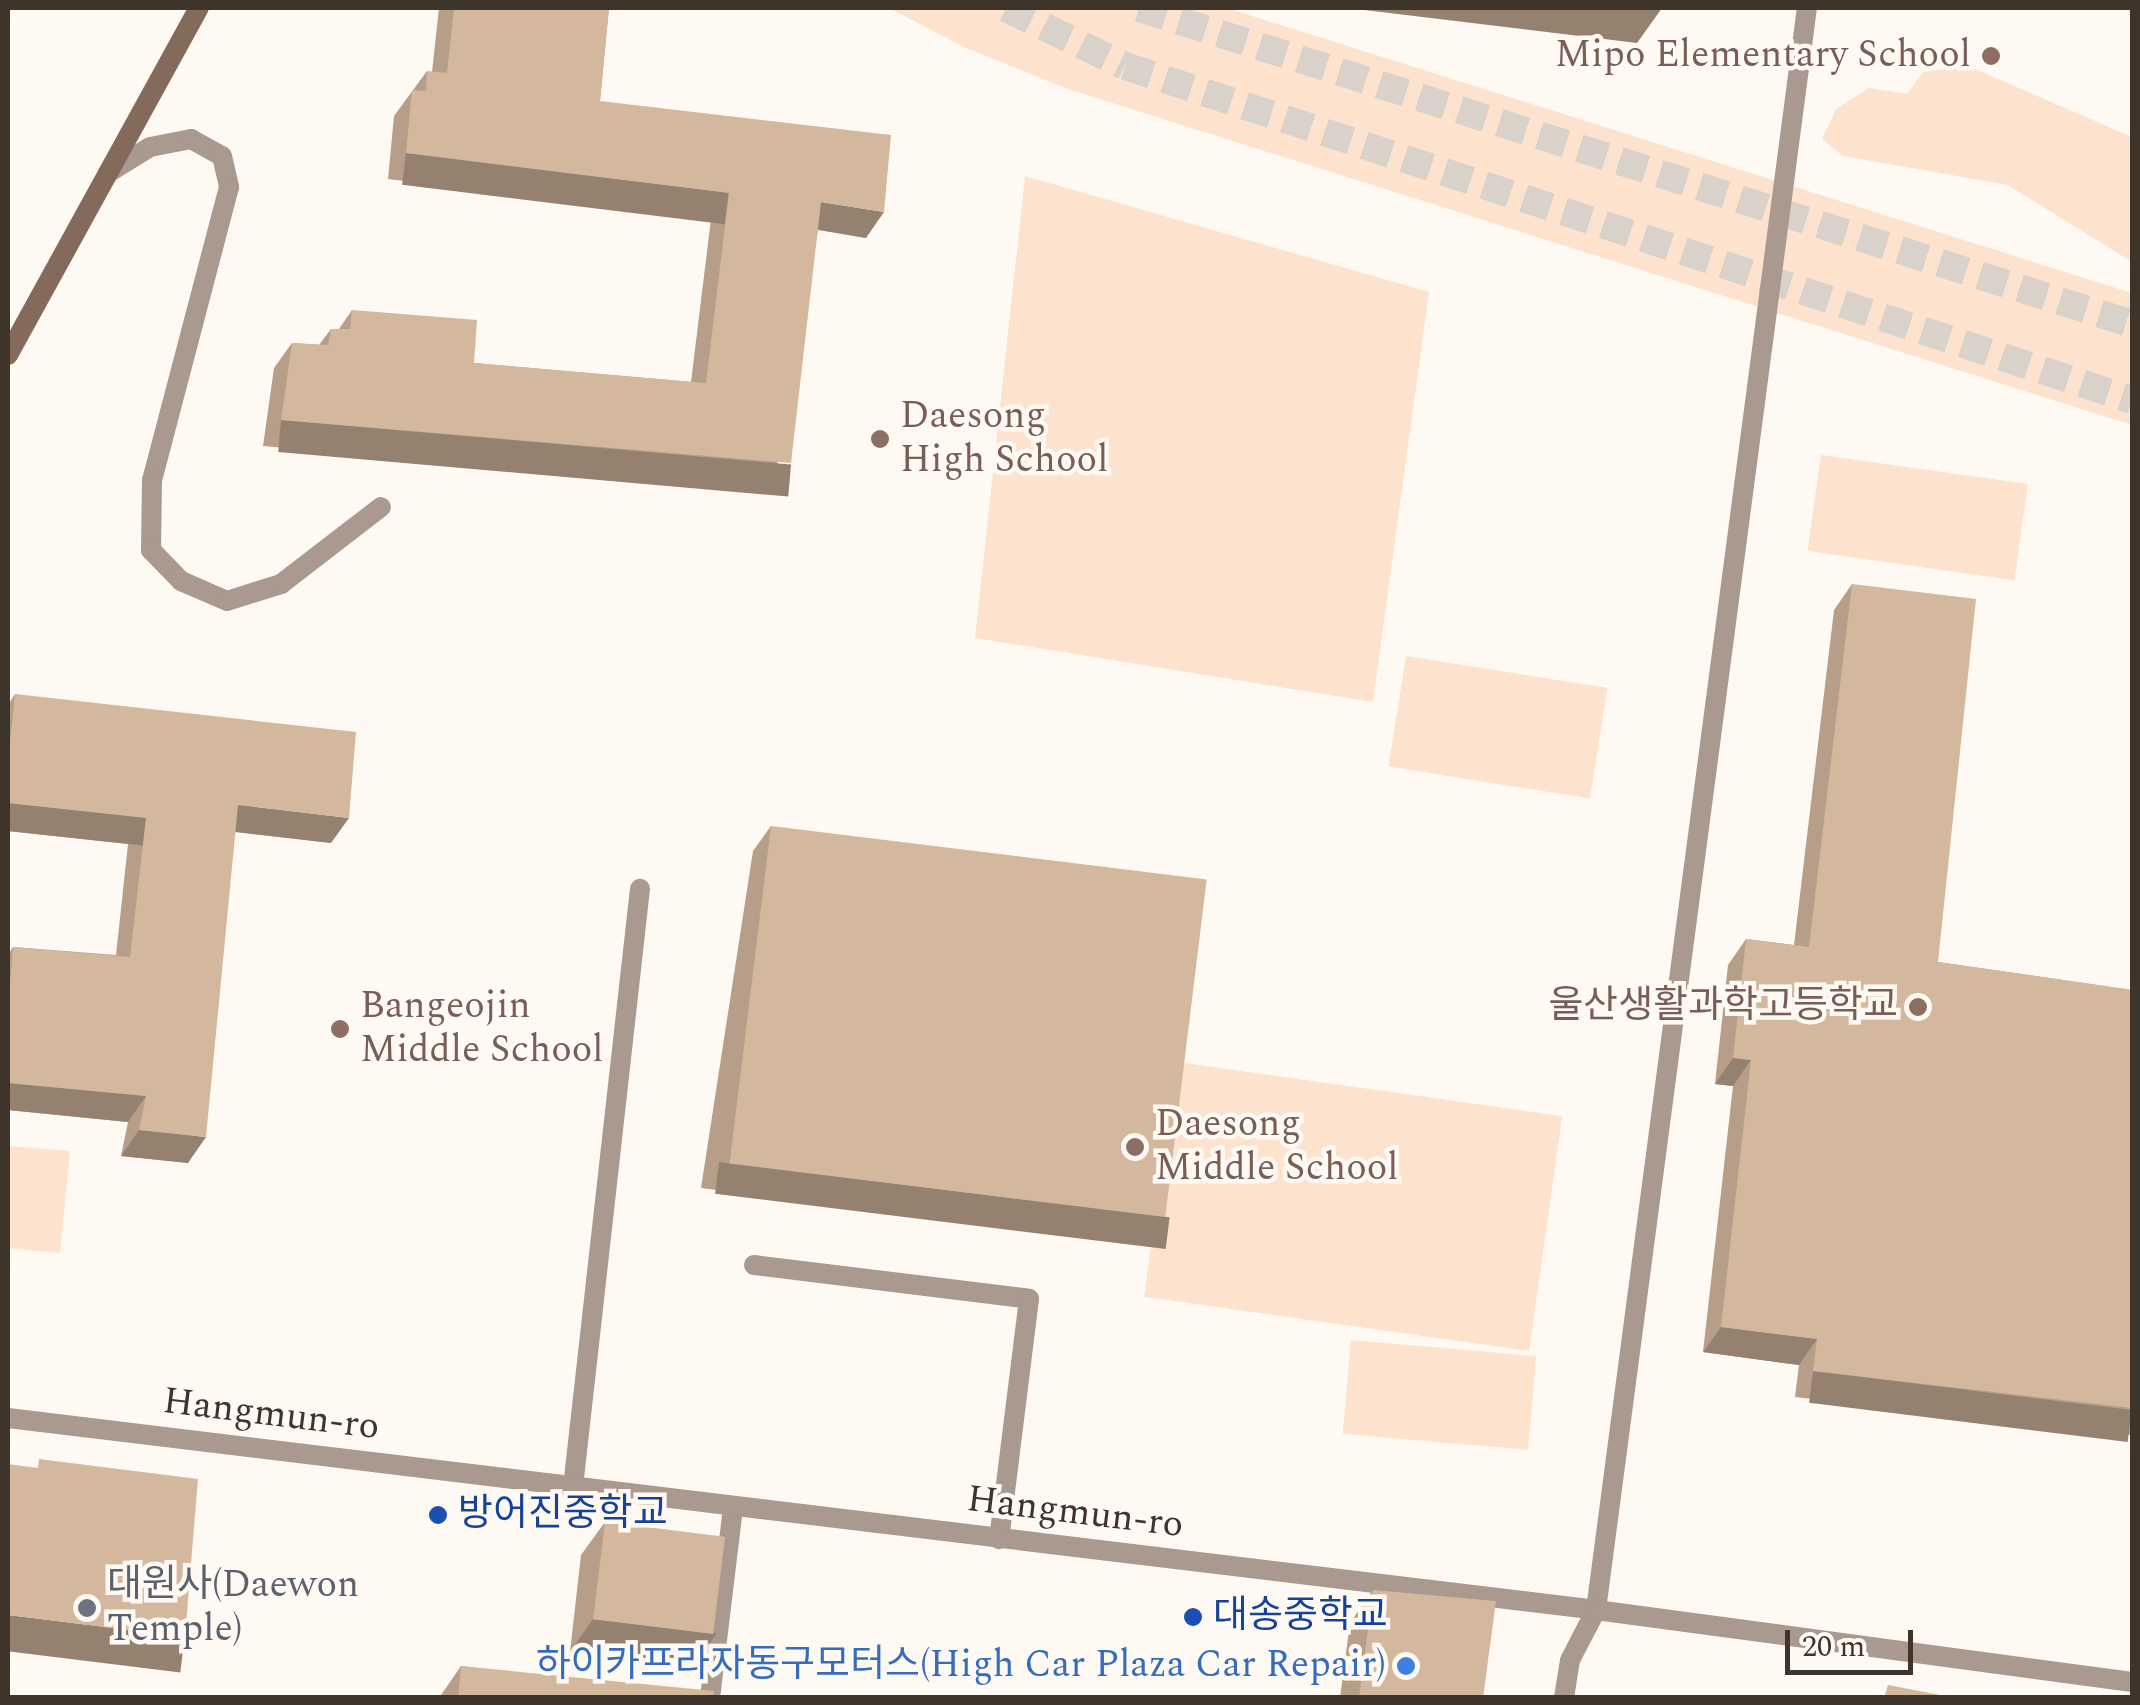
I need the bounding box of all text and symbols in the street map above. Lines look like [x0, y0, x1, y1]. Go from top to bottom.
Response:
place label: Mipo Elementary School [1555, 33, 1971, 79]
marker: Mipo Elementary School [1980, 45, 2002, 67]
place label: Daesong High School [900, 394, 1108, 484]
marker: Daesong High School [869, 428, 891, 450]
place label: Bangeojin Middle School [360, 984, 604, 1074]
place label: 울산생활과학고등학교 [1548, 984, 1898, 1030]
marker: 울산생활과학고등학교 [1907, 996, 1929, 1018]
marker: Bangeojin Middle School [329, 1018, 351, 1040]
place label: Daesong Middle School [1155, 1102, 1399, 1192]
marker: Daesong Middle School [1124, 1136, 1146, 1158]
street label: Hangmun-ro [160, 1379, 382, 1451]
street label: Hangmun-ro [964, 1477, 1186, 1549]
place label: 방어진중학교 [458, 1492, 668, 1538]
marker: 방어진중학교 [427, 1504, 449, 1526]
place label: 대원사(Daewon Temple) [107, 1563, 359, 1652]
place label: 대송중학교 [1213, 1594, 1388, 1640]
marker: 대원사(Daewon Temple) [76, 1597, 98, 1619]
marker: 대송중학교 [1182, 1606, 1204, 1628]
scale bar [1790, 1610, 1918, 1672]
text: 20 m [1802, 1624, 1865, 1670]
place label: 하이카프라자동구모터스(High Car Plaza Car Repair) [536, 1643, 1386, 1689]
marker: 하이카프라자동구모터스(High Car Plaza Car Repair) [1395, 1655, 1417, 1677]

